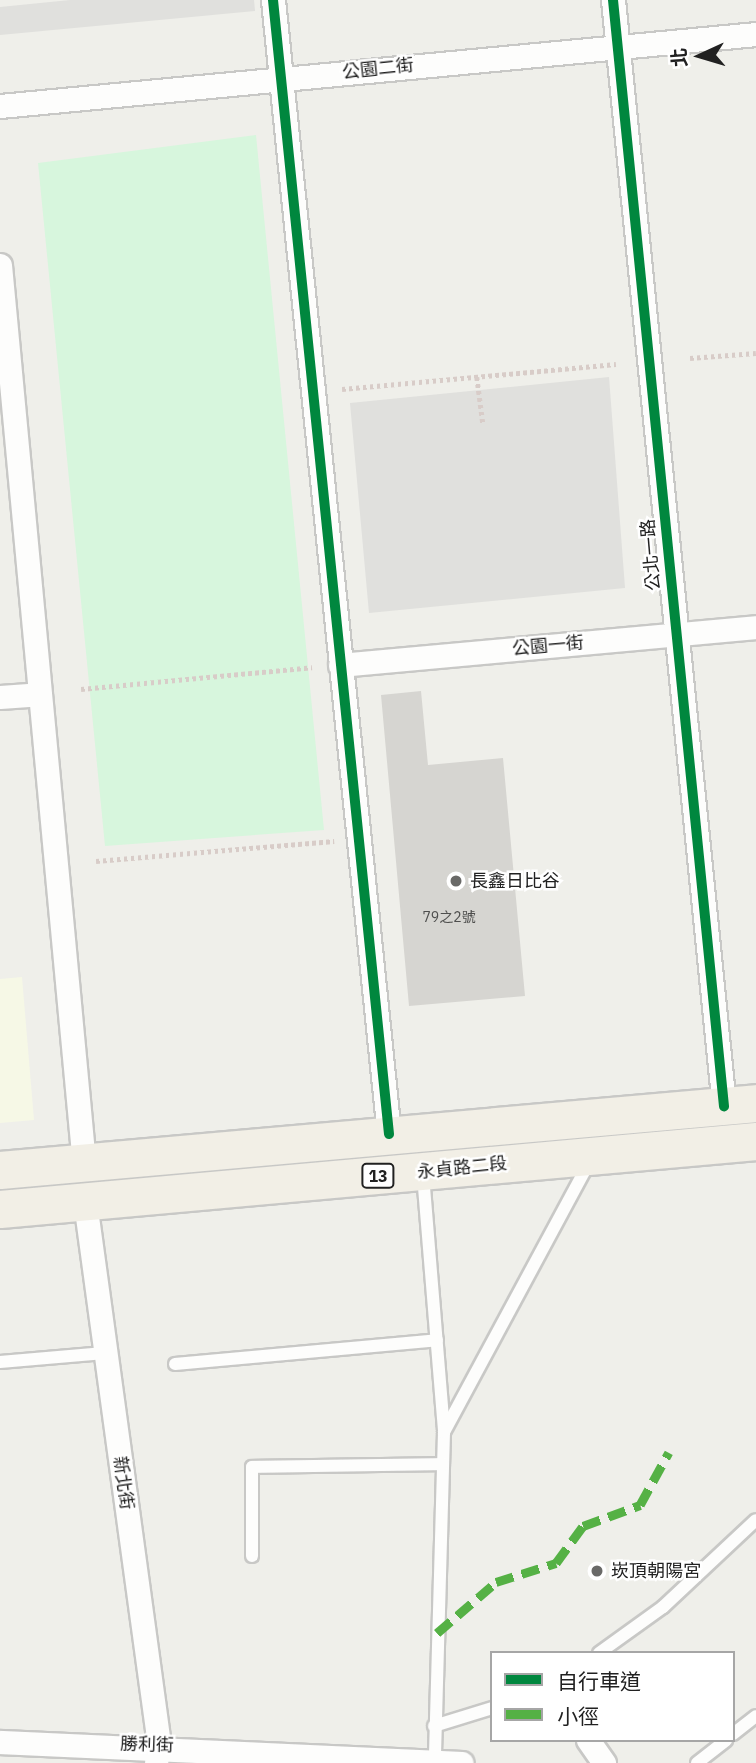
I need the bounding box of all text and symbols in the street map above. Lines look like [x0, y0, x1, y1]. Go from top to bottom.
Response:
north arrow [665, 21, 735, 91]
text: 北 [666, 47, 692, 68]
street label: 公園二街 [341, 54, 415, 84]
street label: 公北一路 [637, 518, 665, 592]
street label: 公園一街 [511, 632, 585, 660]
place label: 長鑫日比谷 [470, 870, 560, 892]
marker: 長鑫日比谷 [448, 873, 464, 889]
house number: 79之2號 [422, 909, 476, 925]
street label: 永貞路二段 [416, 1153, 508, 1183]
road number: 13 [360, 1164, 396, 1188]
street label: 新北街 [109, 1455, 137, 1511]
place label: 崁頂朝陽宮 [611, 1560, 701, 1582]
marker: 崁頂朝陽宮 [589, 1563, 605, 1579]
legend [490, 1651, 735, 1742]
text: 自行車道 [557, 1667, 641, 1695]
text: 小徑 [557, 1702, 599, 1730]
street label: 勝利街 [120, 1733, 174, 1757]

